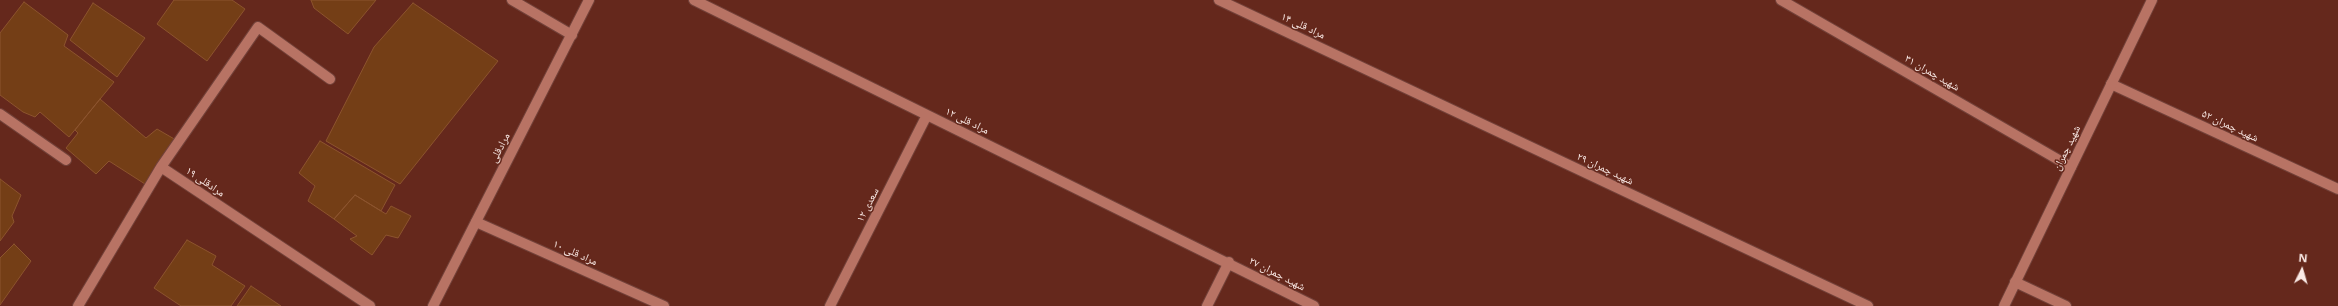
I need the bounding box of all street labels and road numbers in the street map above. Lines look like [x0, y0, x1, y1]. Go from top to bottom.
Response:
street label: مراد قلی ۱۴ [1279, 10, 1327, 42]
street label: شهید چمران ۳۱ [1902, 52, 1962, 94]
street label: مراد قلی ۱۲ [943, 105, 991, 137]
street label: شهید چمران ۵۲ [2199, 107, 2261, 145]
street label: شهید چمران [2050, 123, 2084, 173]
street label: مرادقلی [487, 131, 513, 165]
street label: شهید چمران ۲۹ [1574, 150, 1636, 188]
street label: مرادقلی ۱۹ [183, 164, 227, 200]
street label: سعدی ۱۲ [854, 186, 882, 224]
street label: مراد قلی ۱۰ [551, 237, 599, 269]
street label: شهید چمران ۲۷ [1247, 254, 1307, 294]

